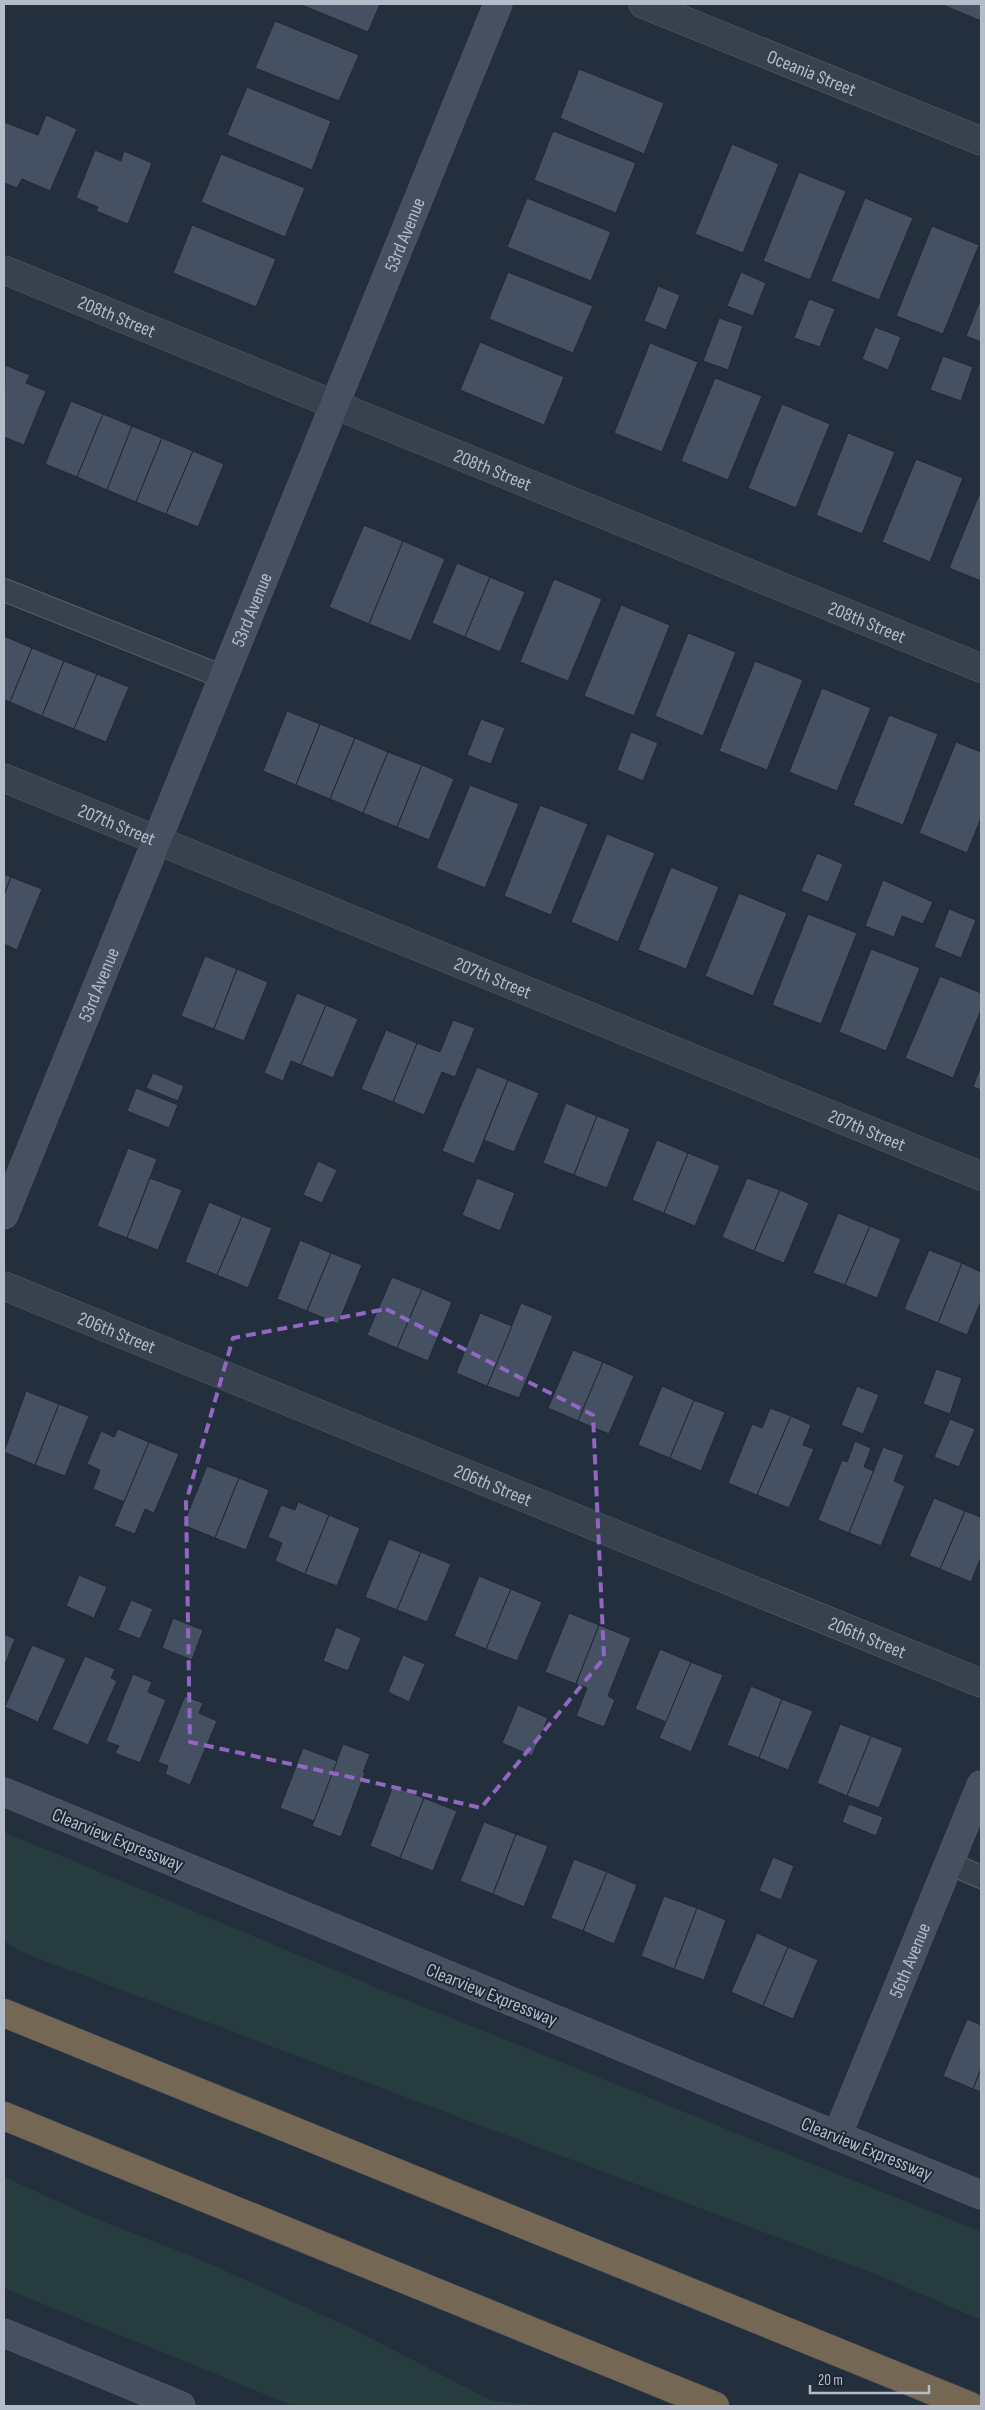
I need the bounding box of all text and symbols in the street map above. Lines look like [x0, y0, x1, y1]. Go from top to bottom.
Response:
street label: Oceania Street [763, 45, 859, 102]
street label: 53rd Avenue [380, 194, 431, 276]
street label: 208th Street [74, 291, 159, 344]
street label: 208th Street [450, 445, 535, 497]
street label: 53rd Avenue [227, 569, 278, 651]
street label: 208th Street [824, 597, 909, 649]
street label: 207th Street [75, 799, 159, 851]
street label: 53rd Avenue [74, 944, 125, 1026]
street label: 207th Street [451, 953, 535, 1005]
street label: 207th Street [825, 1105, 909, 1157]
street label: 206th Street [74, 1307, 159, 1359]
street label: 206th Street [450, 1460, 535, 1512]
street label: 206th Street [825, 1612, 909, 1664]
street label: Clearview Expressway [48, 1804, 187, 1877]
street label: 56th Avenue [885, 1920, 936, 2002]
street label: Clearview Expressway [422, 1959, 561, 2032]
street label: Clearview Expressway [797, 2113, 936, 2186]
scale bar [810, 2362, 929, 2394]
text: 20 m [818, 2371, 843, 2390]

